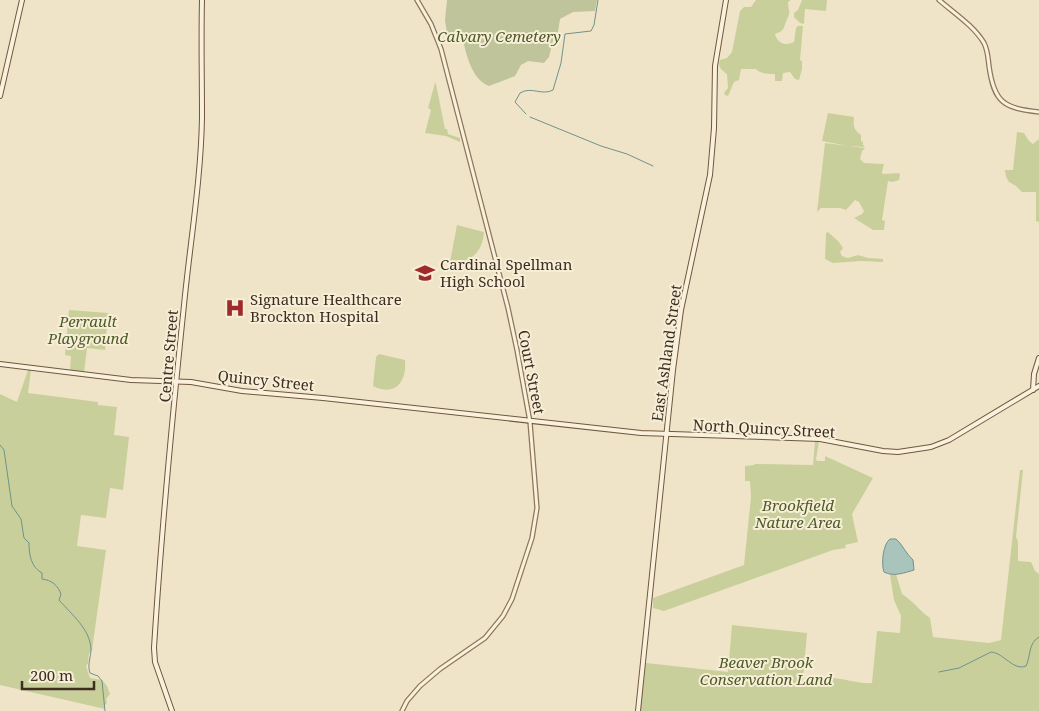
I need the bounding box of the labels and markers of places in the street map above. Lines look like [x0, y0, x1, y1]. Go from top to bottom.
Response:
place label: Cardinal Spellman High School [440, 254, 573, 291]
school or university icon: Cardinal Spellman High School [414, 262, 436, 284]
place label: Signature Healthcare Brockton Hospital [250, 289, 402, 326]
hospital icon: Signature Healthcare Brockton Hospital [224, 297, 246, 319]

